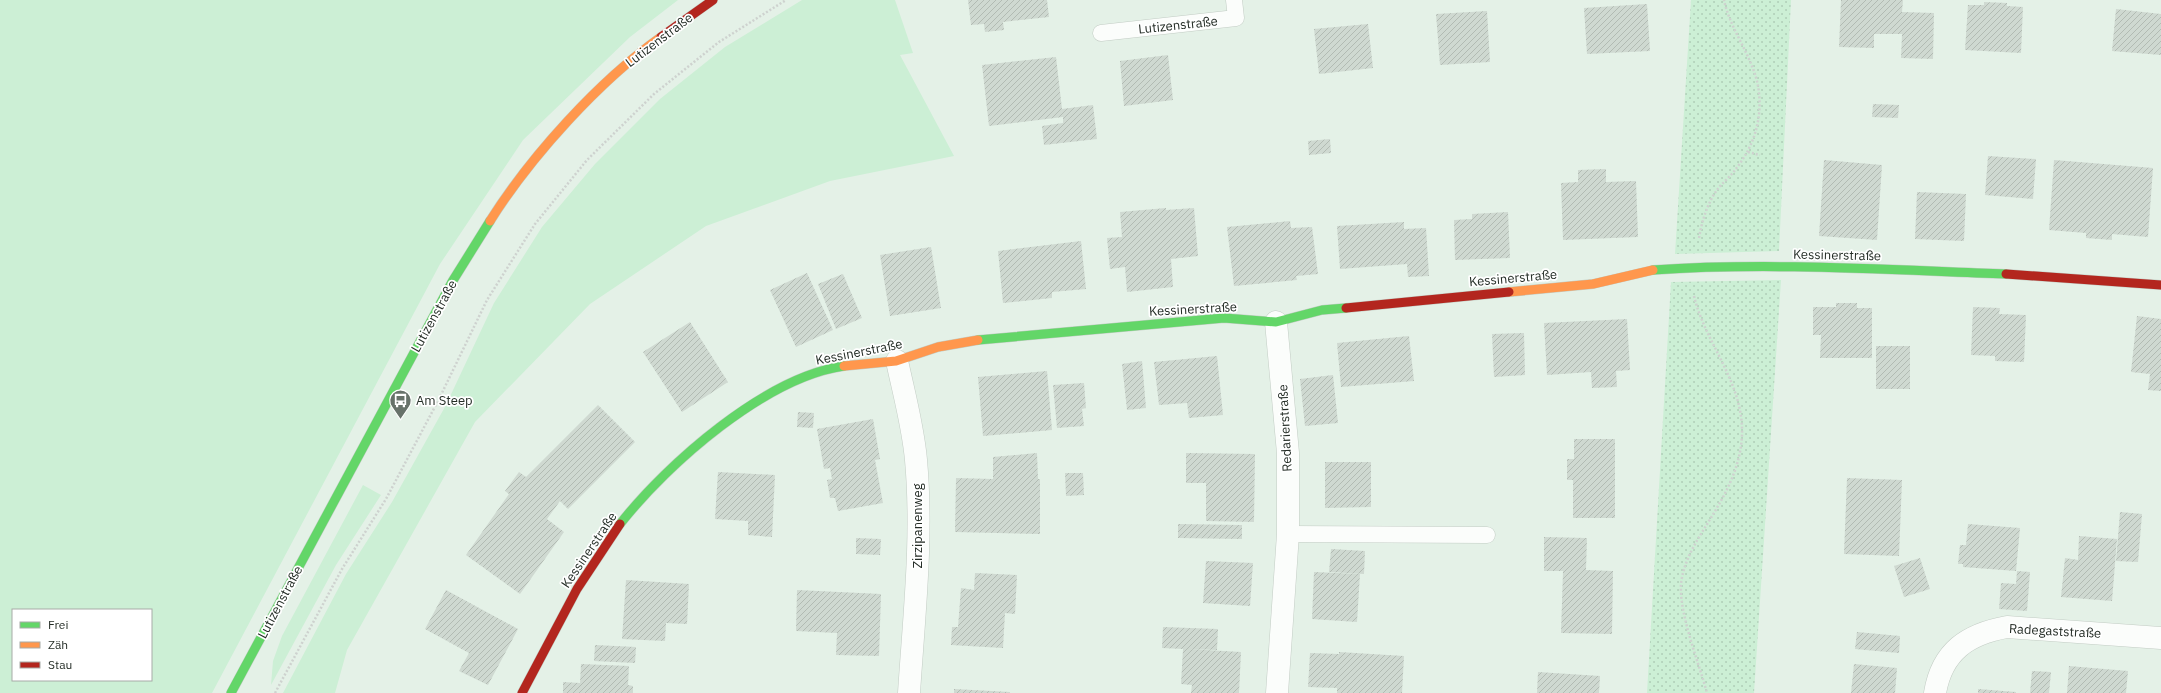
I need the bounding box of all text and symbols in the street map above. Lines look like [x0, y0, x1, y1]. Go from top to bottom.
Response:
street label: Lutizenstraße [622, 9, 696, 71]
street label: Lutizenstraße [1137, 12, 1219, 38]
street label: Kessinerstraße [1793, 246, 1881, 264]
street label: Kessinerstraße [1468, 266, 1558, 290]
street label: Lutizenstraße [407, 277, 461, 355]
street label: Kessinerstraße [1149, 298, 1237, 320]
street label: Kessinerstraße [814, 335, 904, 369]
street label: Redarierstraße [1274, 384, 1296, 472]
bus stop icon: Am Steep [388, 387, 414, 420]
place label: Am Steep [416, 392, 473, 409]
street label: Zirzipanenweg [909, 483, 926, 569]
street label: Kessinerstraße [557, 509, 621, 591]
street label: Lutizenstraße [254, 563, 306, 641]
legend [12, 609, 152, 681]
text: Frei [48, 617, 68, 632]
street label: Radegaststraße [2008, 620, 2102, 642]
text: Zäh [48, 637, 68, 652]
text: Stau [48, 657, 72, 672]

